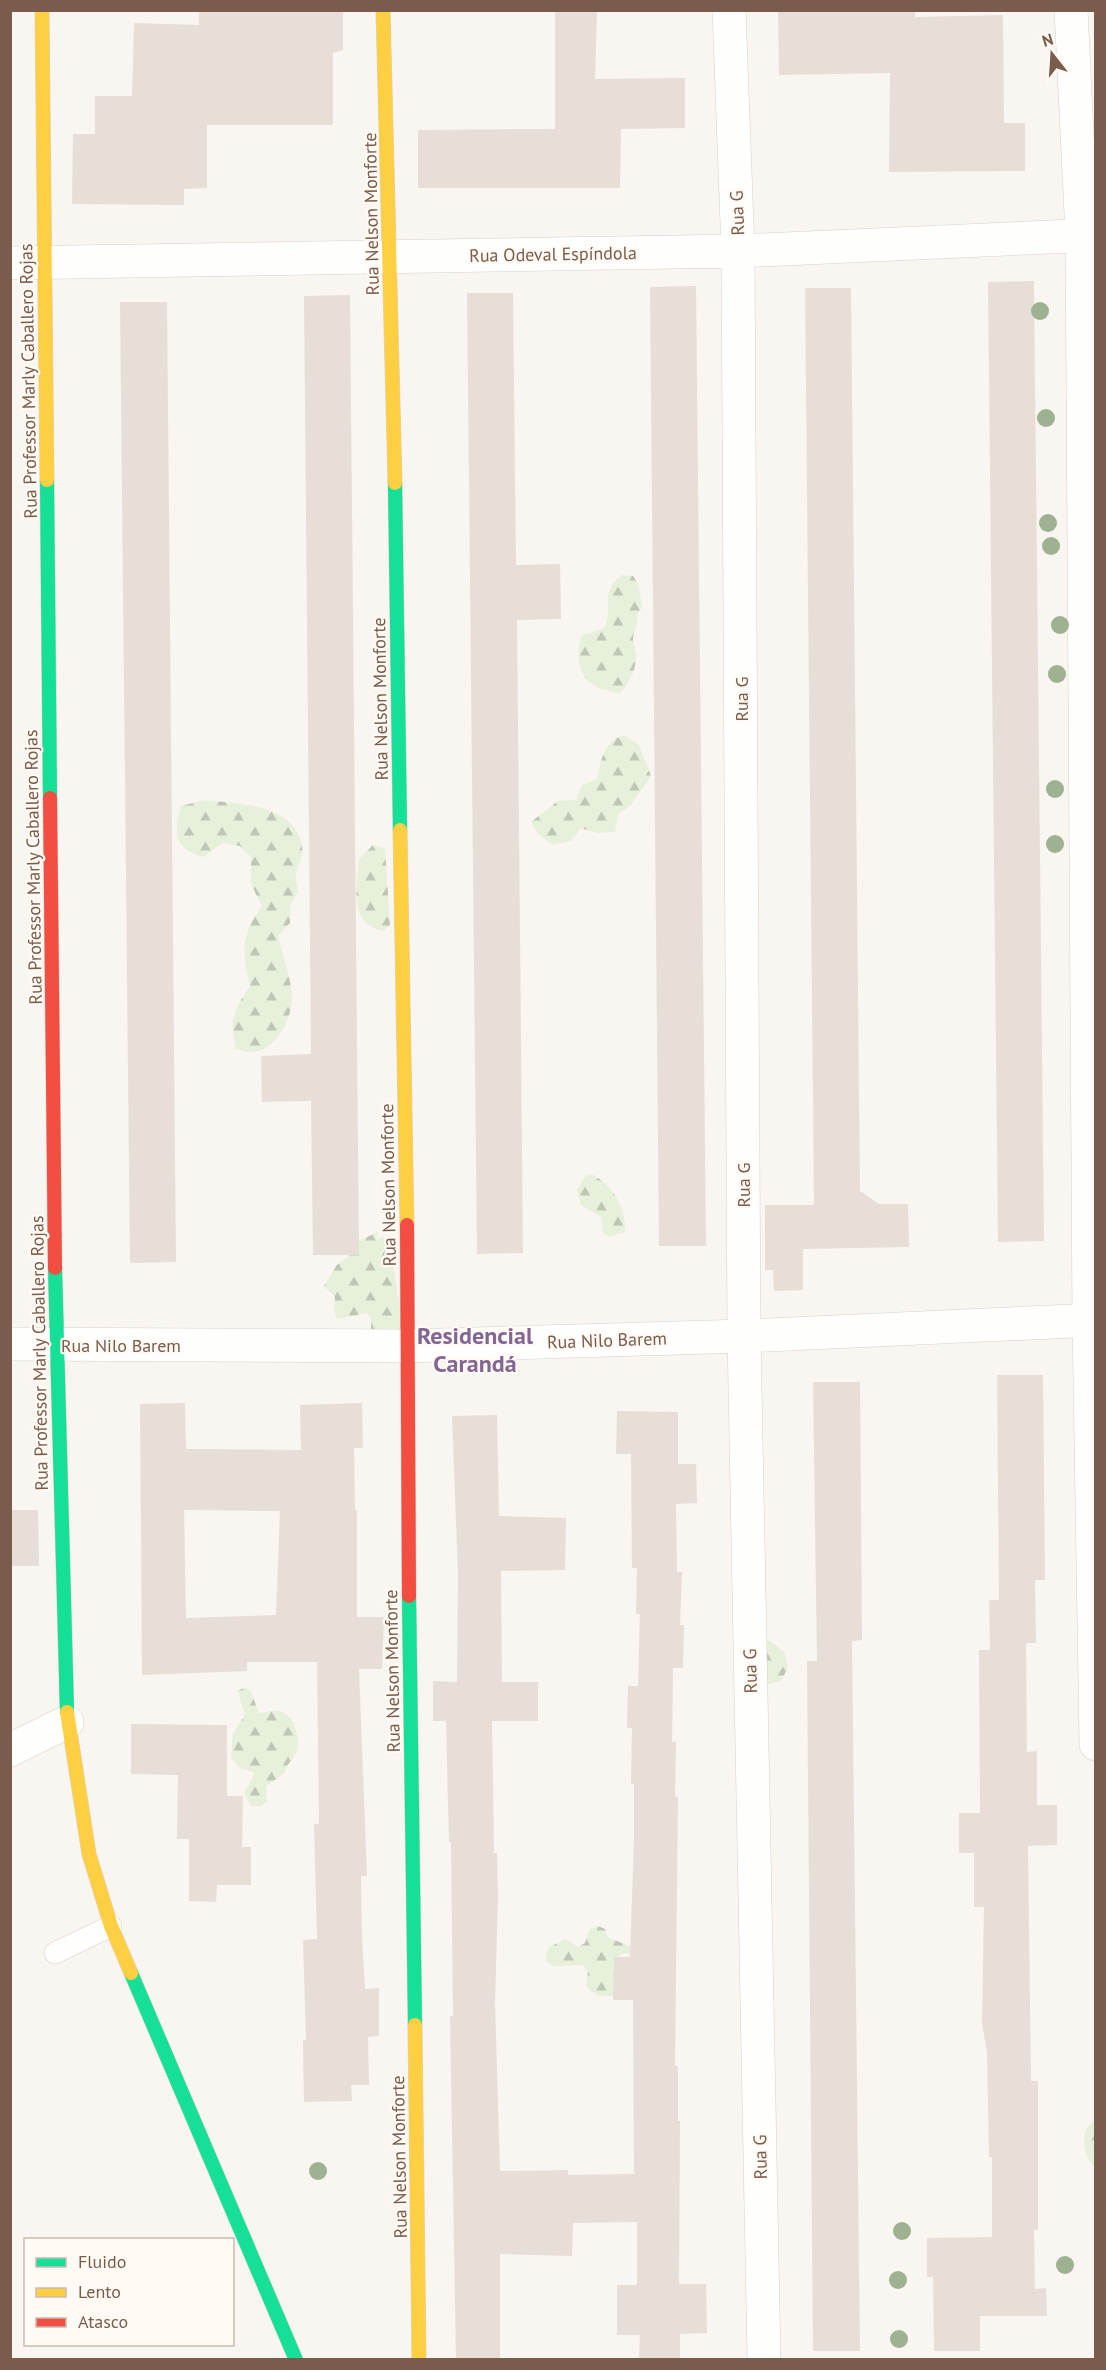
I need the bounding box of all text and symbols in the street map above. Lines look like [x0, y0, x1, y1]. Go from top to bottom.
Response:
north arrow [1022, 24, 1082, 84]
text: N [1040, 29, 1056, 51]
street label: Rua Nelson Monforte [358, 132, 384, 296]
street label: Rua G [725, 190, 749, 236]
street label: Rua Odeval Espíndola [469, 241, 637, 267]
street label: Rua Professor Marly Caballero Rojas [14, 243, 42, 519]
street label: Rua Nelson Monforte [367, 617, 393, 781]
street label: Rua G [730, 677, 753, 721]
street label: Rua Professor Marly Caballero Rojas [19, 729, 47, 1005]
street label: Rua Nelson Monforte [375, 1103, 401, 1267]
street label: Rua G [732, 1163, 755, 1207]
street label: Rua Professor Marly Caballero Rojas [25, 1215, 53, 1491]
district label: Residencial Carandá [417, 1320, 534, 1379]
street label: Rua Nilo Barem [547, 1326, 667, 1354]
street label: Rua Nilo Barem [61, 1334, 181, 1357]
street label: Rua Nelson Monforte [379, 1589, 405, 1753]
street label: Rua G [738, 1648, 762, 1694]
street label: Rua Nelson Monforte [386, 2075, 412, 2239]
street label: Rua G [748, 2134, 772, 2180]
legend [24, 2238, 234, 2346]
text: Fluido [78, 2250, 126, 2273]
text: Lento [78, 2280, 121, 2303]
text: Atasco [78, 2310, 128, 2333]

